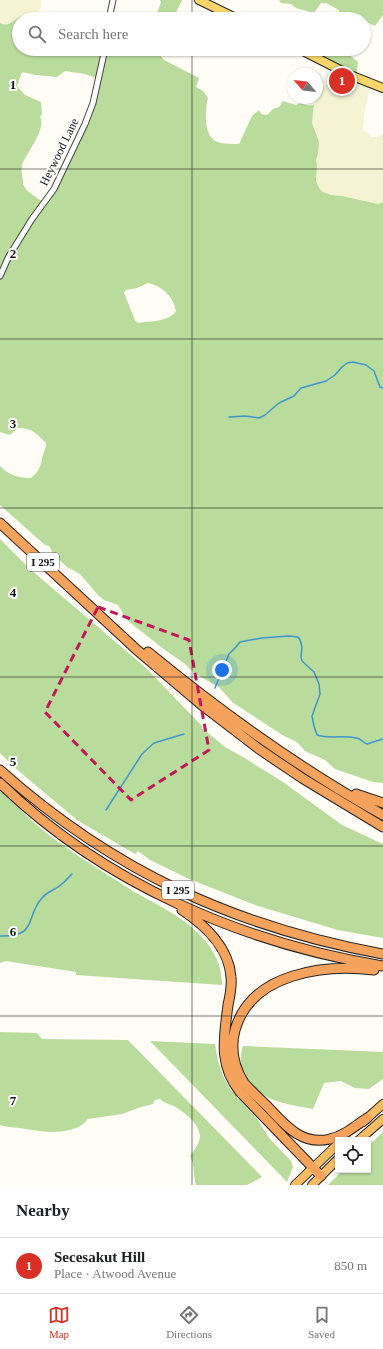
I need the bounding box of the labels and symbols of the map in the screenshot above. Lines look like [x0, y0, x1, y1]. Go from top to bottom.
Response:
pin: 1 [329, 66, 355, 96]
north arrow [287, 68, 323, 104]
text: 1 [10, 77, 16, 92]
street label: Heywood Lane [37, 116, 81, 188]
text: 2 [10, 246, 16, 261]
text: 3 [10, 416, 17, 431]
road number: I 295 [27, 553, 59, 571]
text: 4 [10, 585, 17, 600]
your location [212, 660, 232, 680]
text: 5 [10, 754, 17, 769]
road number: I 295 [162, 881, 194, 899]
text: 6 [10, 924, 17, 939]
text: 7 [10, 1093, 17, 1108]

